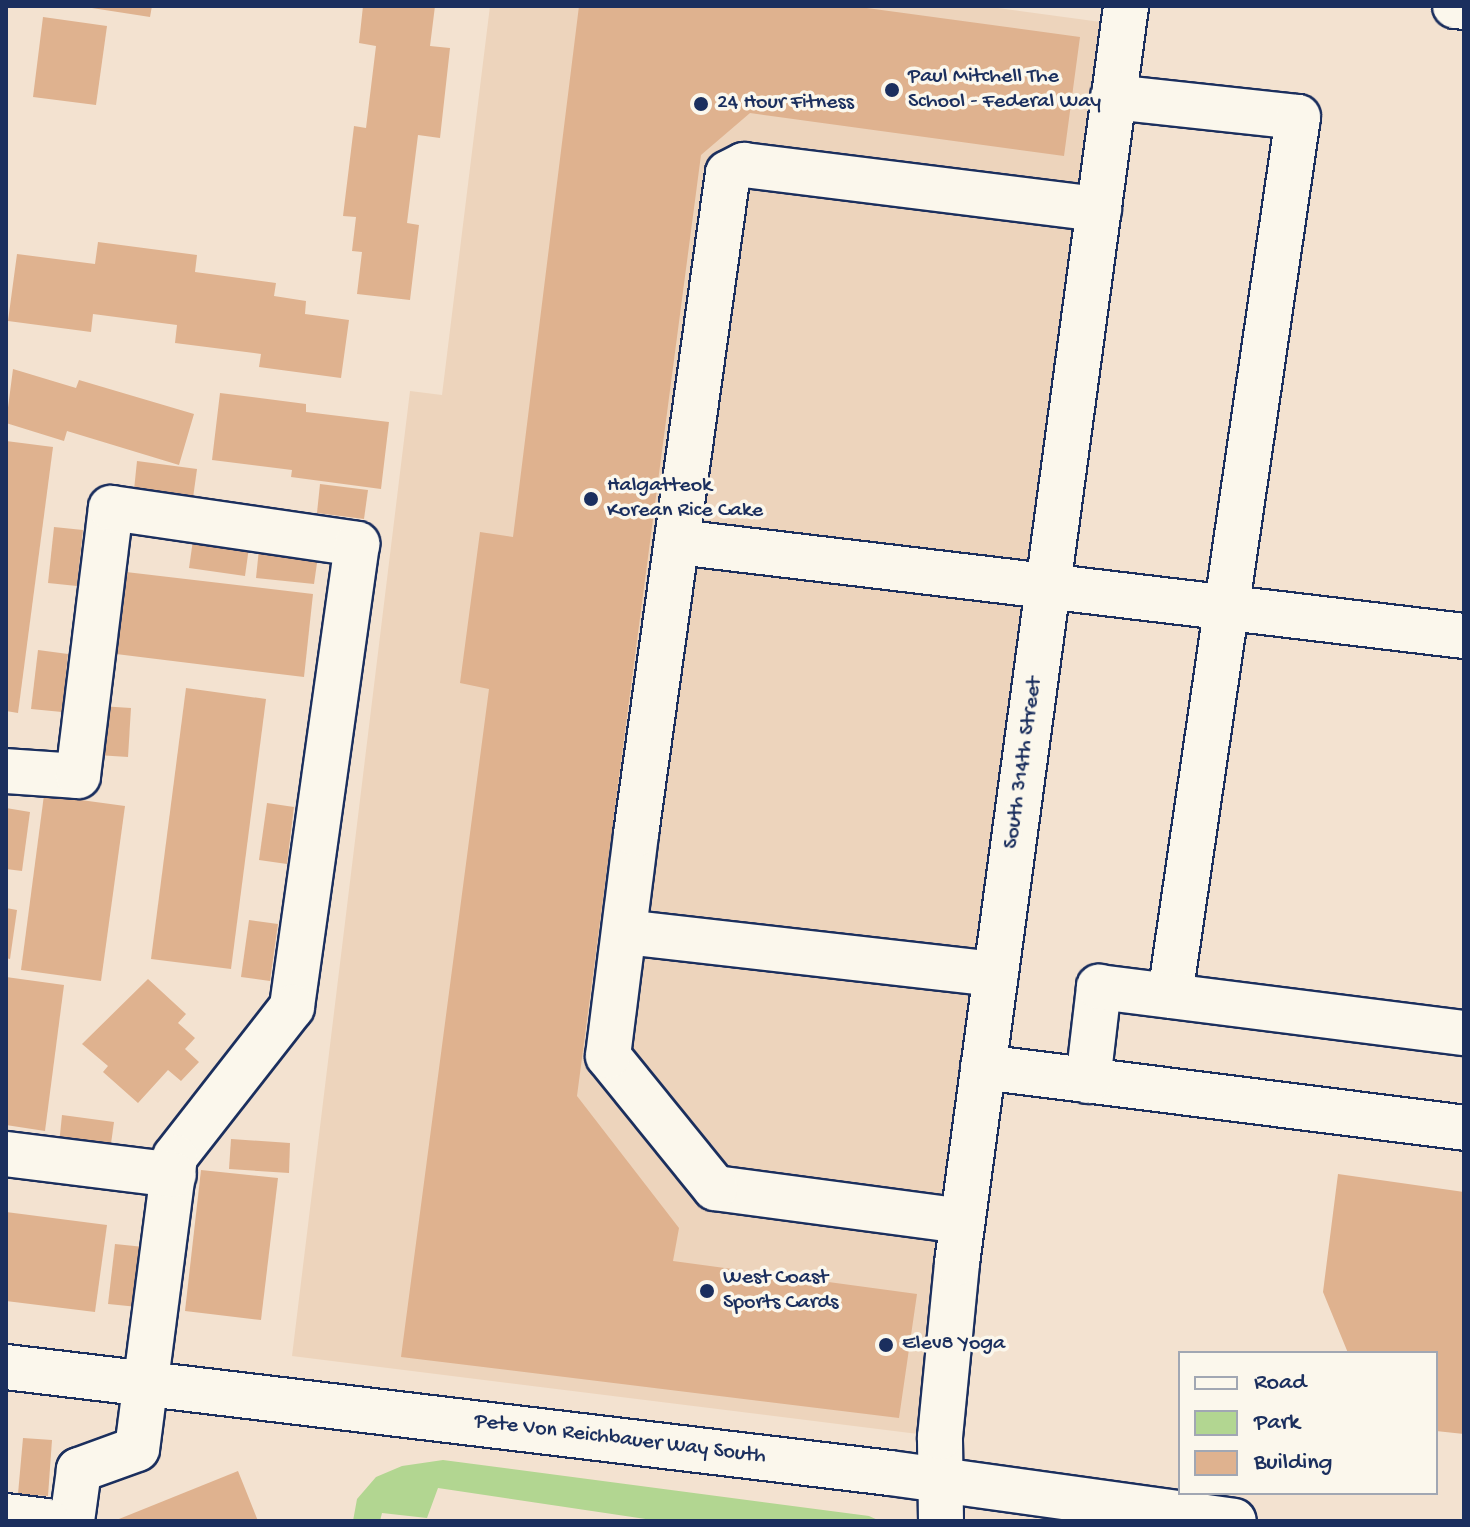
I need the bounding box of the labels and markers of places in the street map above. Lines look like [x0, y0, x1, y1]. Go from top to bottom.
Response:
place label: Paul Mitchell The School - Federal Way [908, 64, 1101, 116]
marker: Paul Mitchell The School - Federal Way [883, 81, 901, 99]
place label: 24 Hour Fitness [717, 91, 854, 117]
marker: 24 Hour Fitness [692, 95, 710, 113]
place label: Halgatteok Korean Rice Cake [607, 473, 763, 524]
marker: Halgatteok Korean Rice Cake [582, 490, 600, 508]
place label: West Coast Sports Cards [723, 1265, 838, 1316]
marker: West Coast Sports Cards [698, 1282, 716, 1300]
place label: Elev8 Yoga [902, 1332, 1005, 1358]
marker: Elev8 Yoga [877, 1336, 895, 1354]

